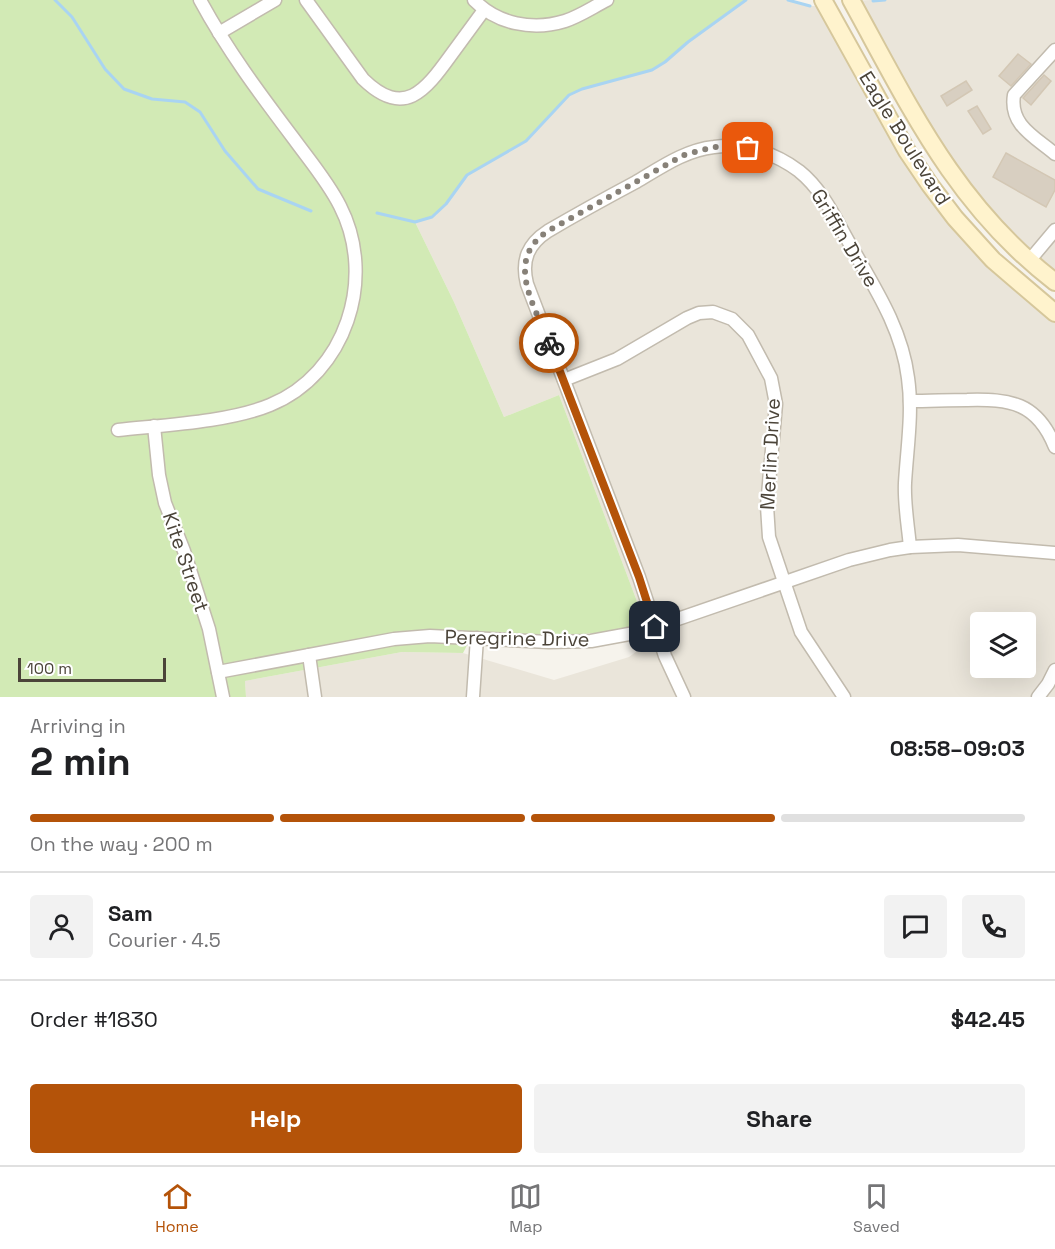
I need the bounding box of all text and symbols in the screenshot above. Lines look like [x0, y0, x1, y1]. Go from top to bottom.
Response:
street label: Eagle Boulevard [853, 66, 957, 210]
pin [722, 122, 773, 173]
icon: bag [731, 131, 764, 164]
street label: Griffin Drive [805, 184, 885, 292]
courier [519, 313, 579, 373]
icon: bike [533, 327, 566, 360]
street label: Merlin Drive [754, 397, 786, 511]
street label: Kite Street [157, 509, 215, 615]
pin [629, 601, 680, 652]
icon: home [638, 610, 671, 643]
map controls [970, 612, 1036, 678]
button: layers [970, 612, 1036, 678]
street label: Peregrine Drive [444, 624, 590, 652]
scale bar [18, 655, 166, 682]
text: 100 m [27, 658, 72, 679]
text: Arriving in [30, 713, 126, 739]
text: 08:58–09:03 [890, 734, 1025, 762]
text: 2 min [30, 737, 131, 786]
text: On the way · 200 m [30, 831, 213, 857]
button: person [30, 895, 93, 958]
button: chat [884, 895, 947, 958]
button: phone [962, 895, 1025, 958]
text: Sam [108, 899, 153, 927]
text: Courier · 4.5 [108, 927, 221, 953]
text: Order #1830 [30, 1005, 158, 1033]
text: $42.45 [951, 1005, 1025, 1033]
button: Help [30, 1084, 522, 1153]
button: Share [534, 1084, 1025, 1153]
tab: Home [155, 1180, 199, 1237]
tab: Map [509, 1180, 543, 1237]
tab: Saved [853, 1180, 900, 1237]

